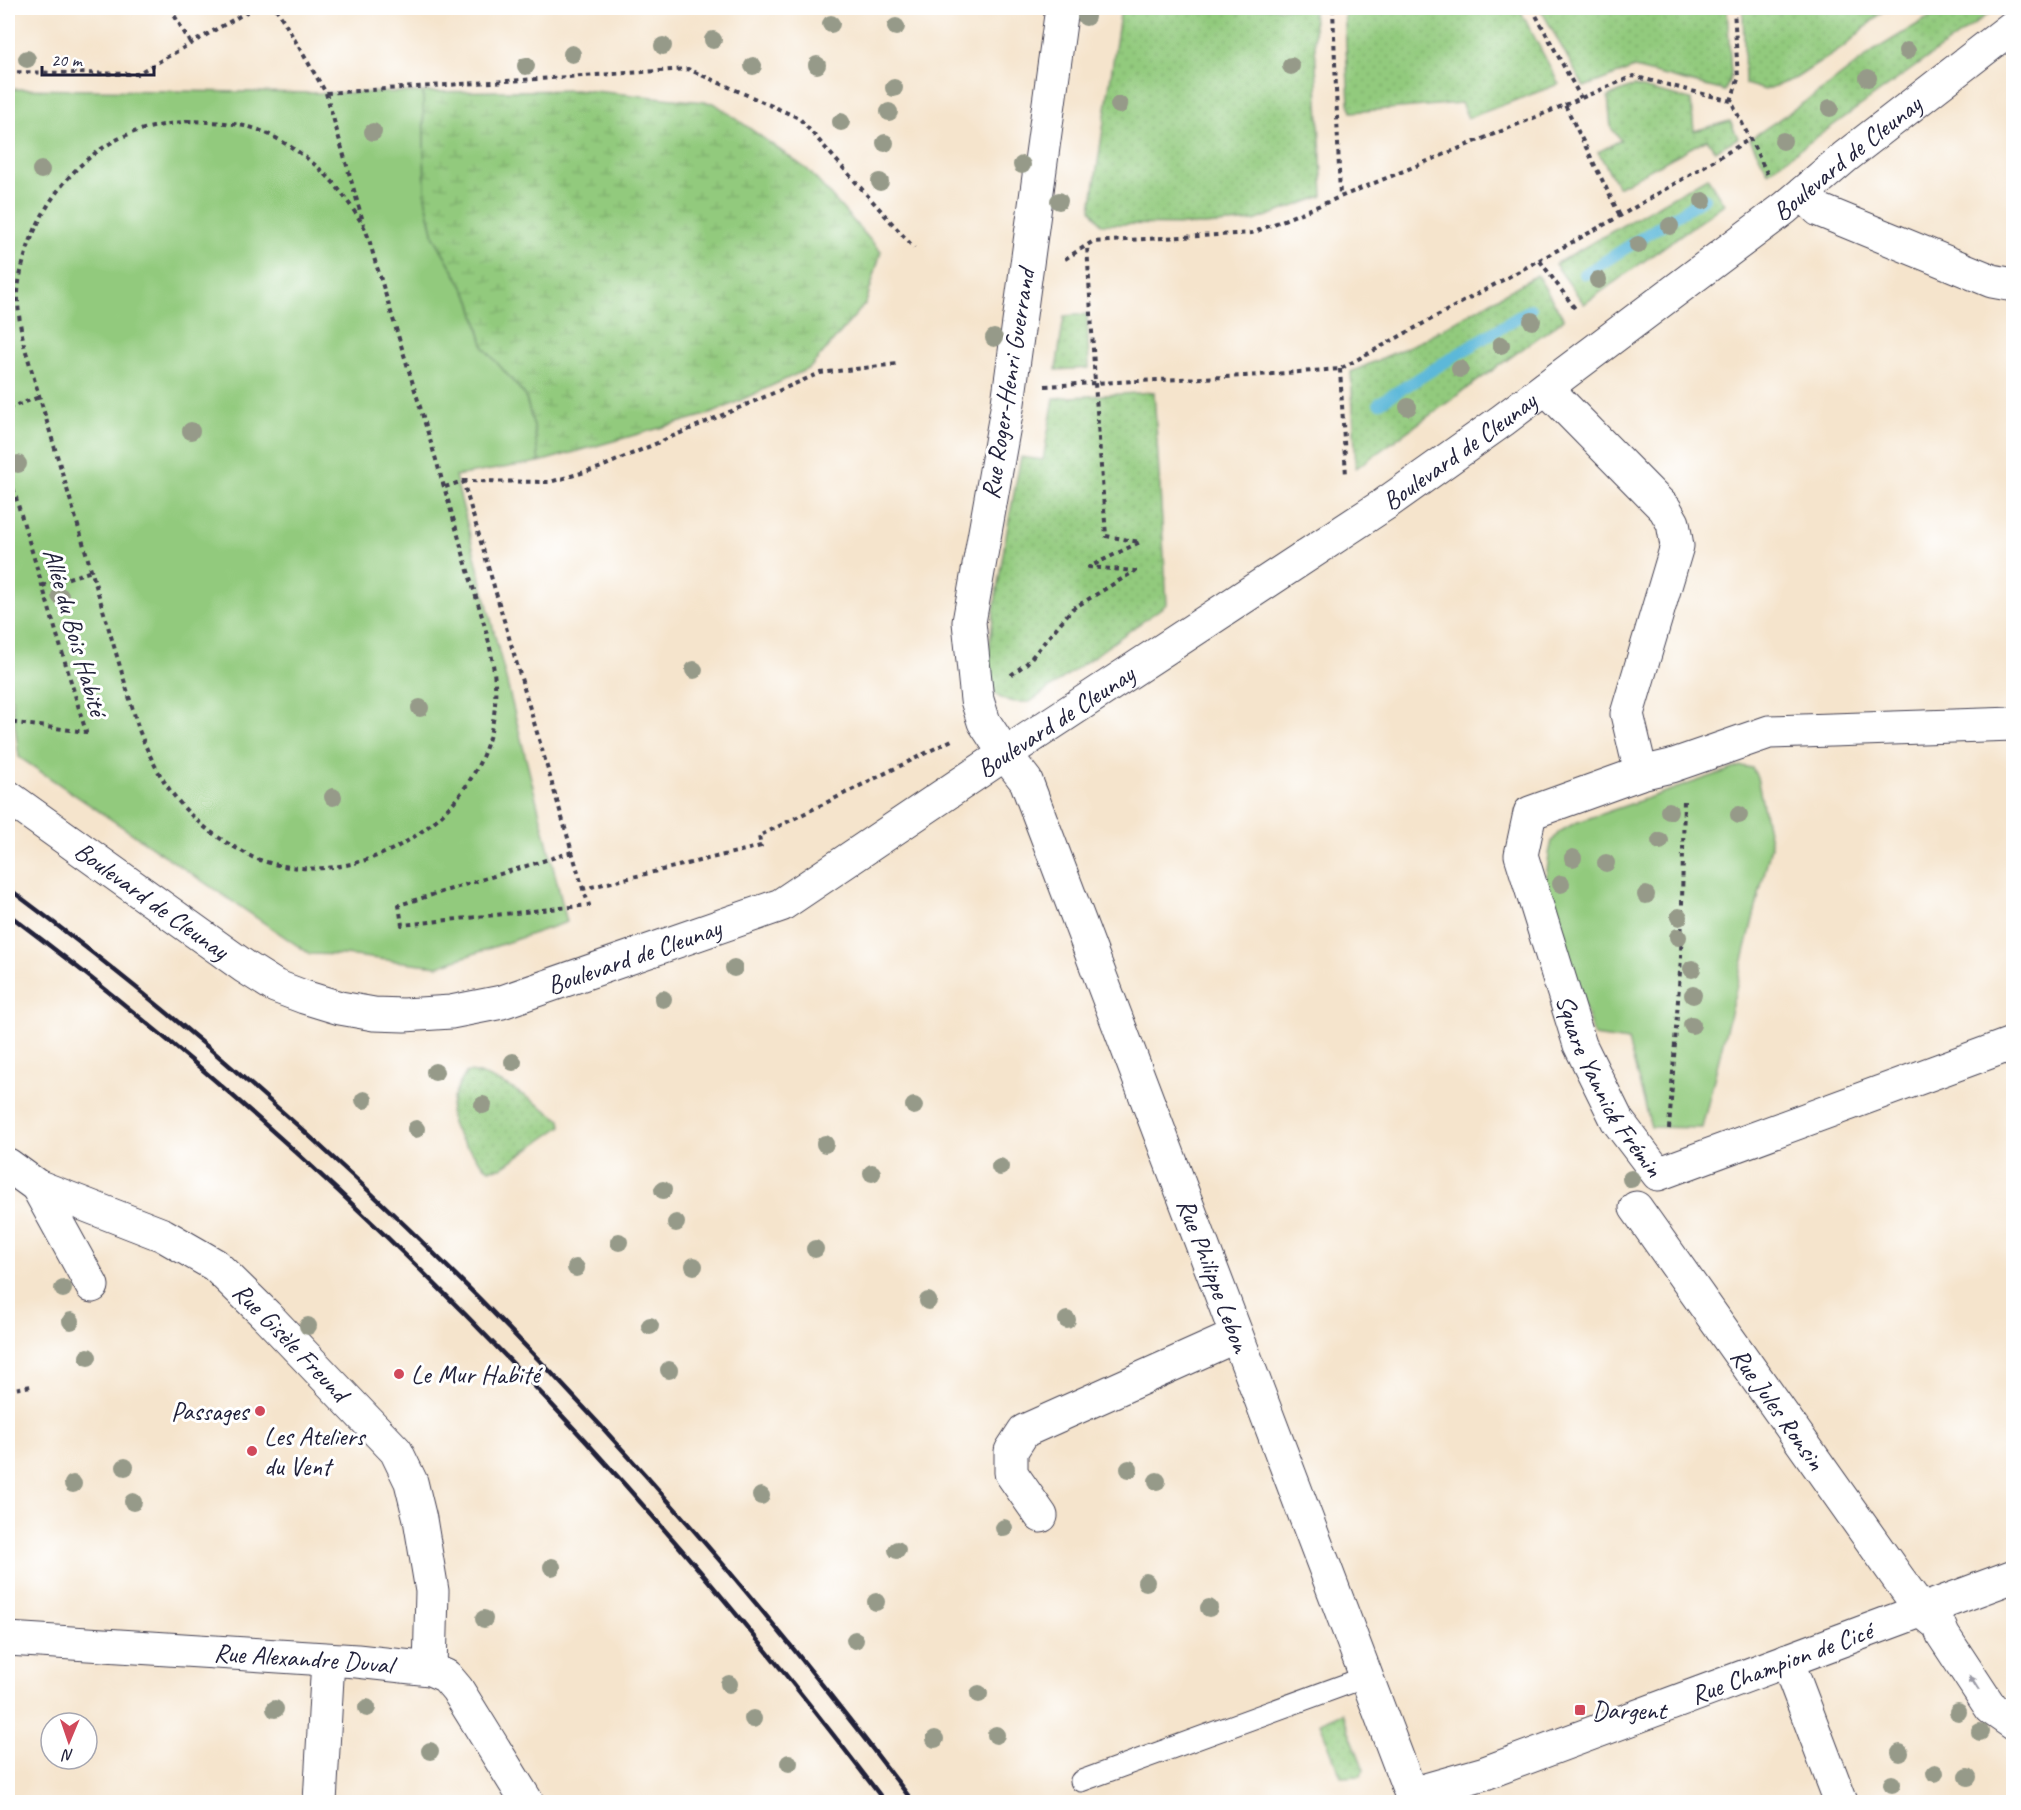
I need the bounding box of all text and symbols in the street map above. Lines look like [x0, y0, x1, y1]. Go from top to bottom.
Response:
scale bar [42, 39, 154, 77]
text: 20 m [51, 49, 84, 71]
street label: Boulevard de Cleunay [1766, 86, 1929, 228]
street label: Rue Roger-Henri Guerrand [974, 263, 1043, 501]
street label: Boulevard de Cleunay [1376, 383, 1544, 517]
street label: Allée du Bois Habité [35, 545, 116, 723]
street label: Boulevard de Cleunay [970, 656, 1142, 785]
street label: Boulevard de Cleunay [68, 834, 237, 968]
street label: Boulevard de Cleunay [543, 910, 727, 1002]
street label: Square Yannick Frémin [1549, 991, 1671, 1184]
street label: Rue Philippe Lebon [1170, 1194, 1259, 1358]
street label: Rue Gisèle Freund [226, 1275, 359, 1411]
street label: Rue Jules Ronsin [1724, 1341, 1833, 1477]
place label: Le Mur Habité [411, 1358, 543, 1391]
marker: Le Mur Habité [392, 1367, 406, 1381]
place label: Passages [171, 1395, 250, 1428]
marker: Passages [253, 1404, 267, 1418]
place label: Les Ateliers du Vent [264, 1420, 367, 1483]
marker: Les Ateliers du Vent [245, 1444, 259, 1458]
street label: Rue Champion de Cicé [1686, 1613, 1880, 1711]
street label: Rue Alexandre Duval [213, 1636, 399, 1682]
one-way arrow [1969, 1675, 1980, 1691]
place label: Dargent [1592, 1694, 1668, 1727]
marker: Dargent [1573, 1703, 1587, 1717]
north arrow [39, 1711, 99, 1771]
text: N [60, 1745, 74, 1765]

